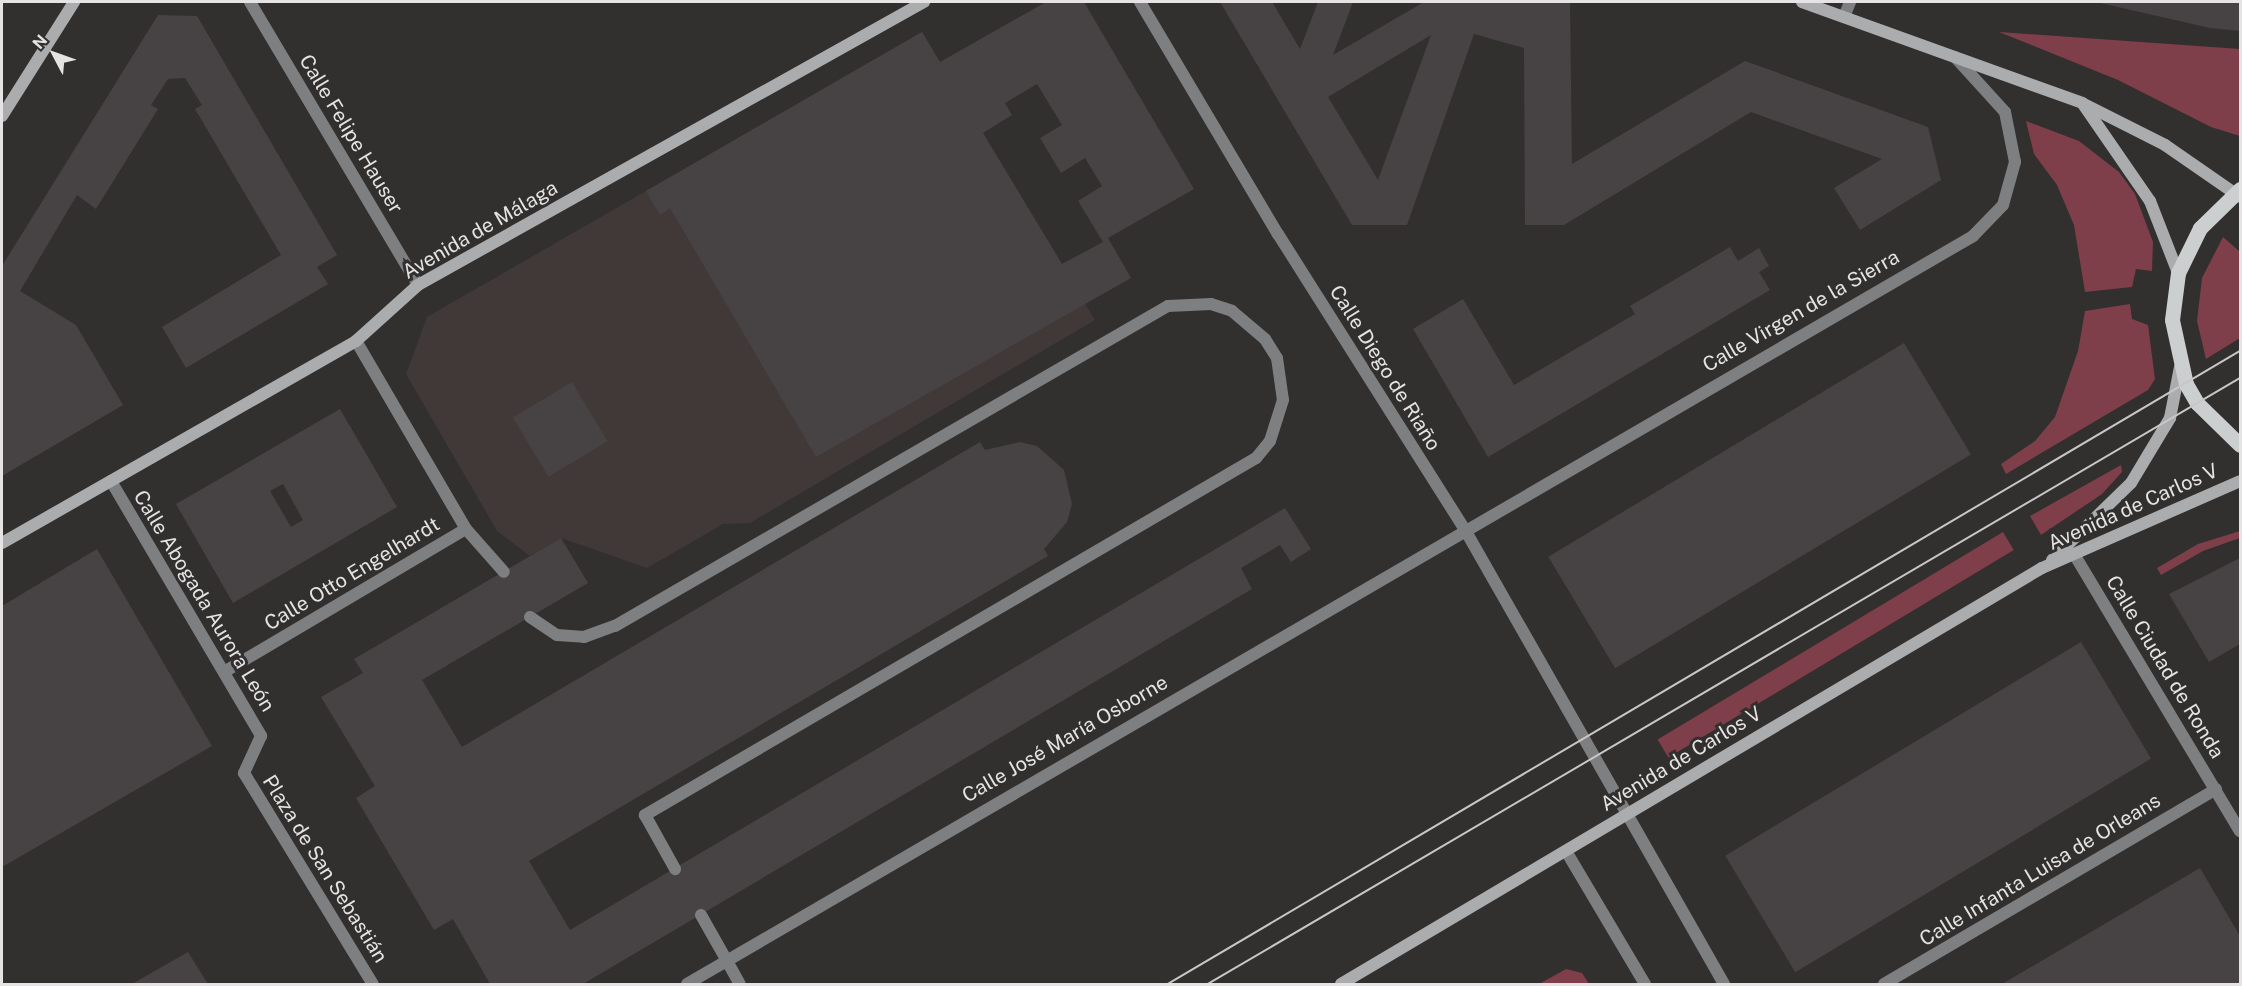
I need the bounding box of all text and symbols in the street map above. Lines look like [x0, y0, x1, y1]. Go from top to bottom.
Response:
north arrow [24, 24, 84, 84]
text: N [29, 31, 51, 53]
street label: Calle Felipe Hauser [294, 50, 408, 218]
street label: Avenida de Málaga [398, 176, 562, 284]
street label: Calle Virgen de la Sierra [1698, 245, 1904, 377]
street label: Calle Diego de Riaño [1324, 281, 1446, 455]
street label: Avenida de Carlos V [2044, 459, 2222, 555]
street label: Calle Abogada Aurora León [128, 486, 280, 716]
street label: Calle Otto Engelhardt [260, 512, 444, 636]
street label: Calle Ciudad de Ronda [2101, 571, 2229, 763]
street label: Calle José María Osborne [958, 670, 1172, 808]
street label: Avenida de Carlos V [1596, 701, 1766, 817]
street label: Plaza de San Sebastián [257, 771, 393, 967]
street label: Calle Infanta Luisa de Orleans [1915, 788, 2165, 952]

